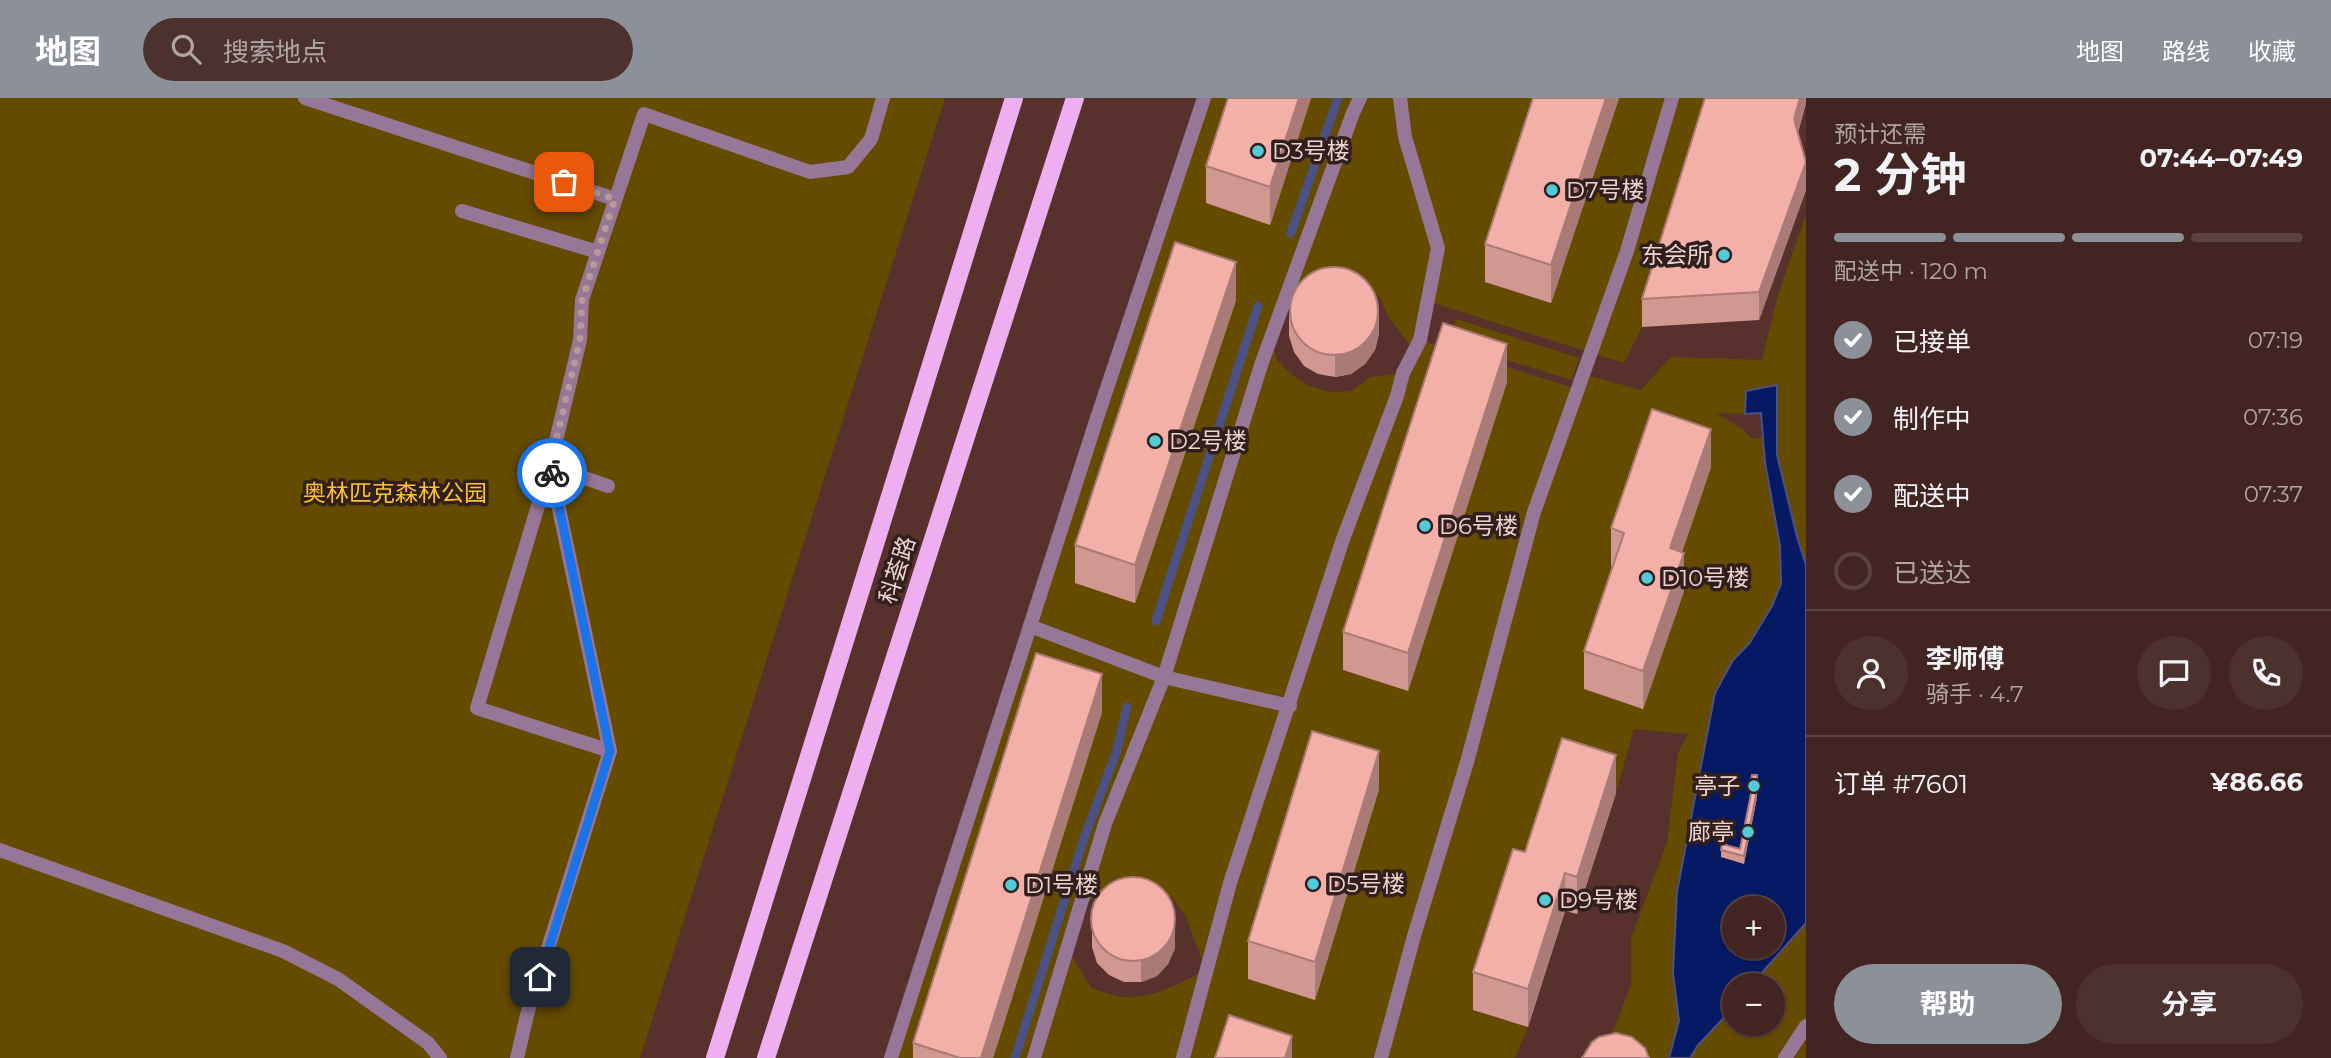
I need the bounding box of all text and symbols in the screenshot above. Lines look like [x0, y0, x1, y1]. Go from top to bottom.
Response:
search box [143, 18, 633, 81]
icon: search [167, 30, 205, 68]
text: 地图 [35, 31, 101, 71]
text: 搜索地点 [223, 36, 327, 68]
text: 地图 [2076, 37, 2124, 66]
text: 路线 [2162, 37, 2210, 66]
text: 收藏 [2248, 37, 2296, 66]
text: 预计还需 [1834, 120, 1926, 148]
place label: D3号楼 [1272, 137, 1350, 165]
text: 07:44–07:49 [2139, 142, 2303, 174]
marker: D3号楼 [1250, 143, 1266, 159]
text: 2 分钟 [1834, 146, 1966, 203]
pin [534, 152, 594, 212]
icon: bag [545, 163, 583, 201]
place label: D7号楼 [1566, 176, 1645, 204]
marker: D7号楼 [1544, 182, 1560, 198]
place label: 东会所 [1641, 241, 1710, 269]
marker: 东会所 [1716, 247, 1732, 263]
text: 配送中 · 120 m [1834, 257, 1988, 285]
icon: check [1834, 321, 1872, 359]
text: 已接单 [1893, 326, 1971, 358]
text: 07:19 [2248, 326, 2303, 354]
icon: check [1834, 398, 1872, 436]
text: 制作中 [1893, 403, 1971, 435]
text: 07:36 [2243, 403, 2303, 431]
place label: D2号楼 [1169, 427, 1247, 455]
marker: D2号楼 [1147, 433, 1163, 449]
courier [517, 438, 587, 508]
icon: bike [533, 454, 571, 492]
icon: check [1834, 475, 1872, 513]
park label: 奥林匹克森林公园 [303, 479, 487, 507]
text: 配送中 [1893, 480, 1971, 512]
text: 07:37 [2244, 480, 2303, 508]
place label: D6号楼 [1439, 512, 1518, 540]
marker: D6号楼 [1417, 518, 1433, 534]
street label: 科荟路 [873, 533, 921, 607]
text: 已送达 [1893, 557, 1971, 589]
place label: D10号楼 [1661, 564, 1749, 592]
marker: D10号楼 [1639, 570, 1655, 586]
button: person [1834, 636, 1908, 710]
button: chat [2137, 636, 2211, 710]
button: phone [2229, 636, 2303, 710]
text: 李师傅 [1926, 643, 2004, 675]
text: 骑手 · 4.7 [1926, 680, 2024, 708]
text: ¥86.66 [2211, 766, 2303, 798]
text: 订单 #7601 [1834, 768, 1968, 800]
place label: 亭子 [1694, 772, 1740, 800]
marker: 亭子 [1746, 778, 1762, 794]
place label: 廊亭 [1688, 818, 1734, 846]
marker: 廊亭 [1740, 824, 1756, 840]
place label: D5号楼 [1327, 870, 1405, 898]
place label: D1号楼 [1025, 871, 1098, 899]
marker: D5号楼 [1305, 876, 1321, 892]
marker: D1号楼 [1003, 877, 1019, 893]
place label: D9号楼 [1559, 886, 1638, 914]
marker: D9号楼 [1537, 892, 1553, 908]
map controls [1722, 896, 1785, 1036]
button: + [1722, 896, 1785, 959]
pin [510, 947, 570, 1007]
icon: home [521, 958, 559, 996]
button: 帮助 [1834, 964, 2062, 1044]
button: 分享 [2076, 964, 2303, 1044]
button: − [1722, 973, 1785, 1036]

